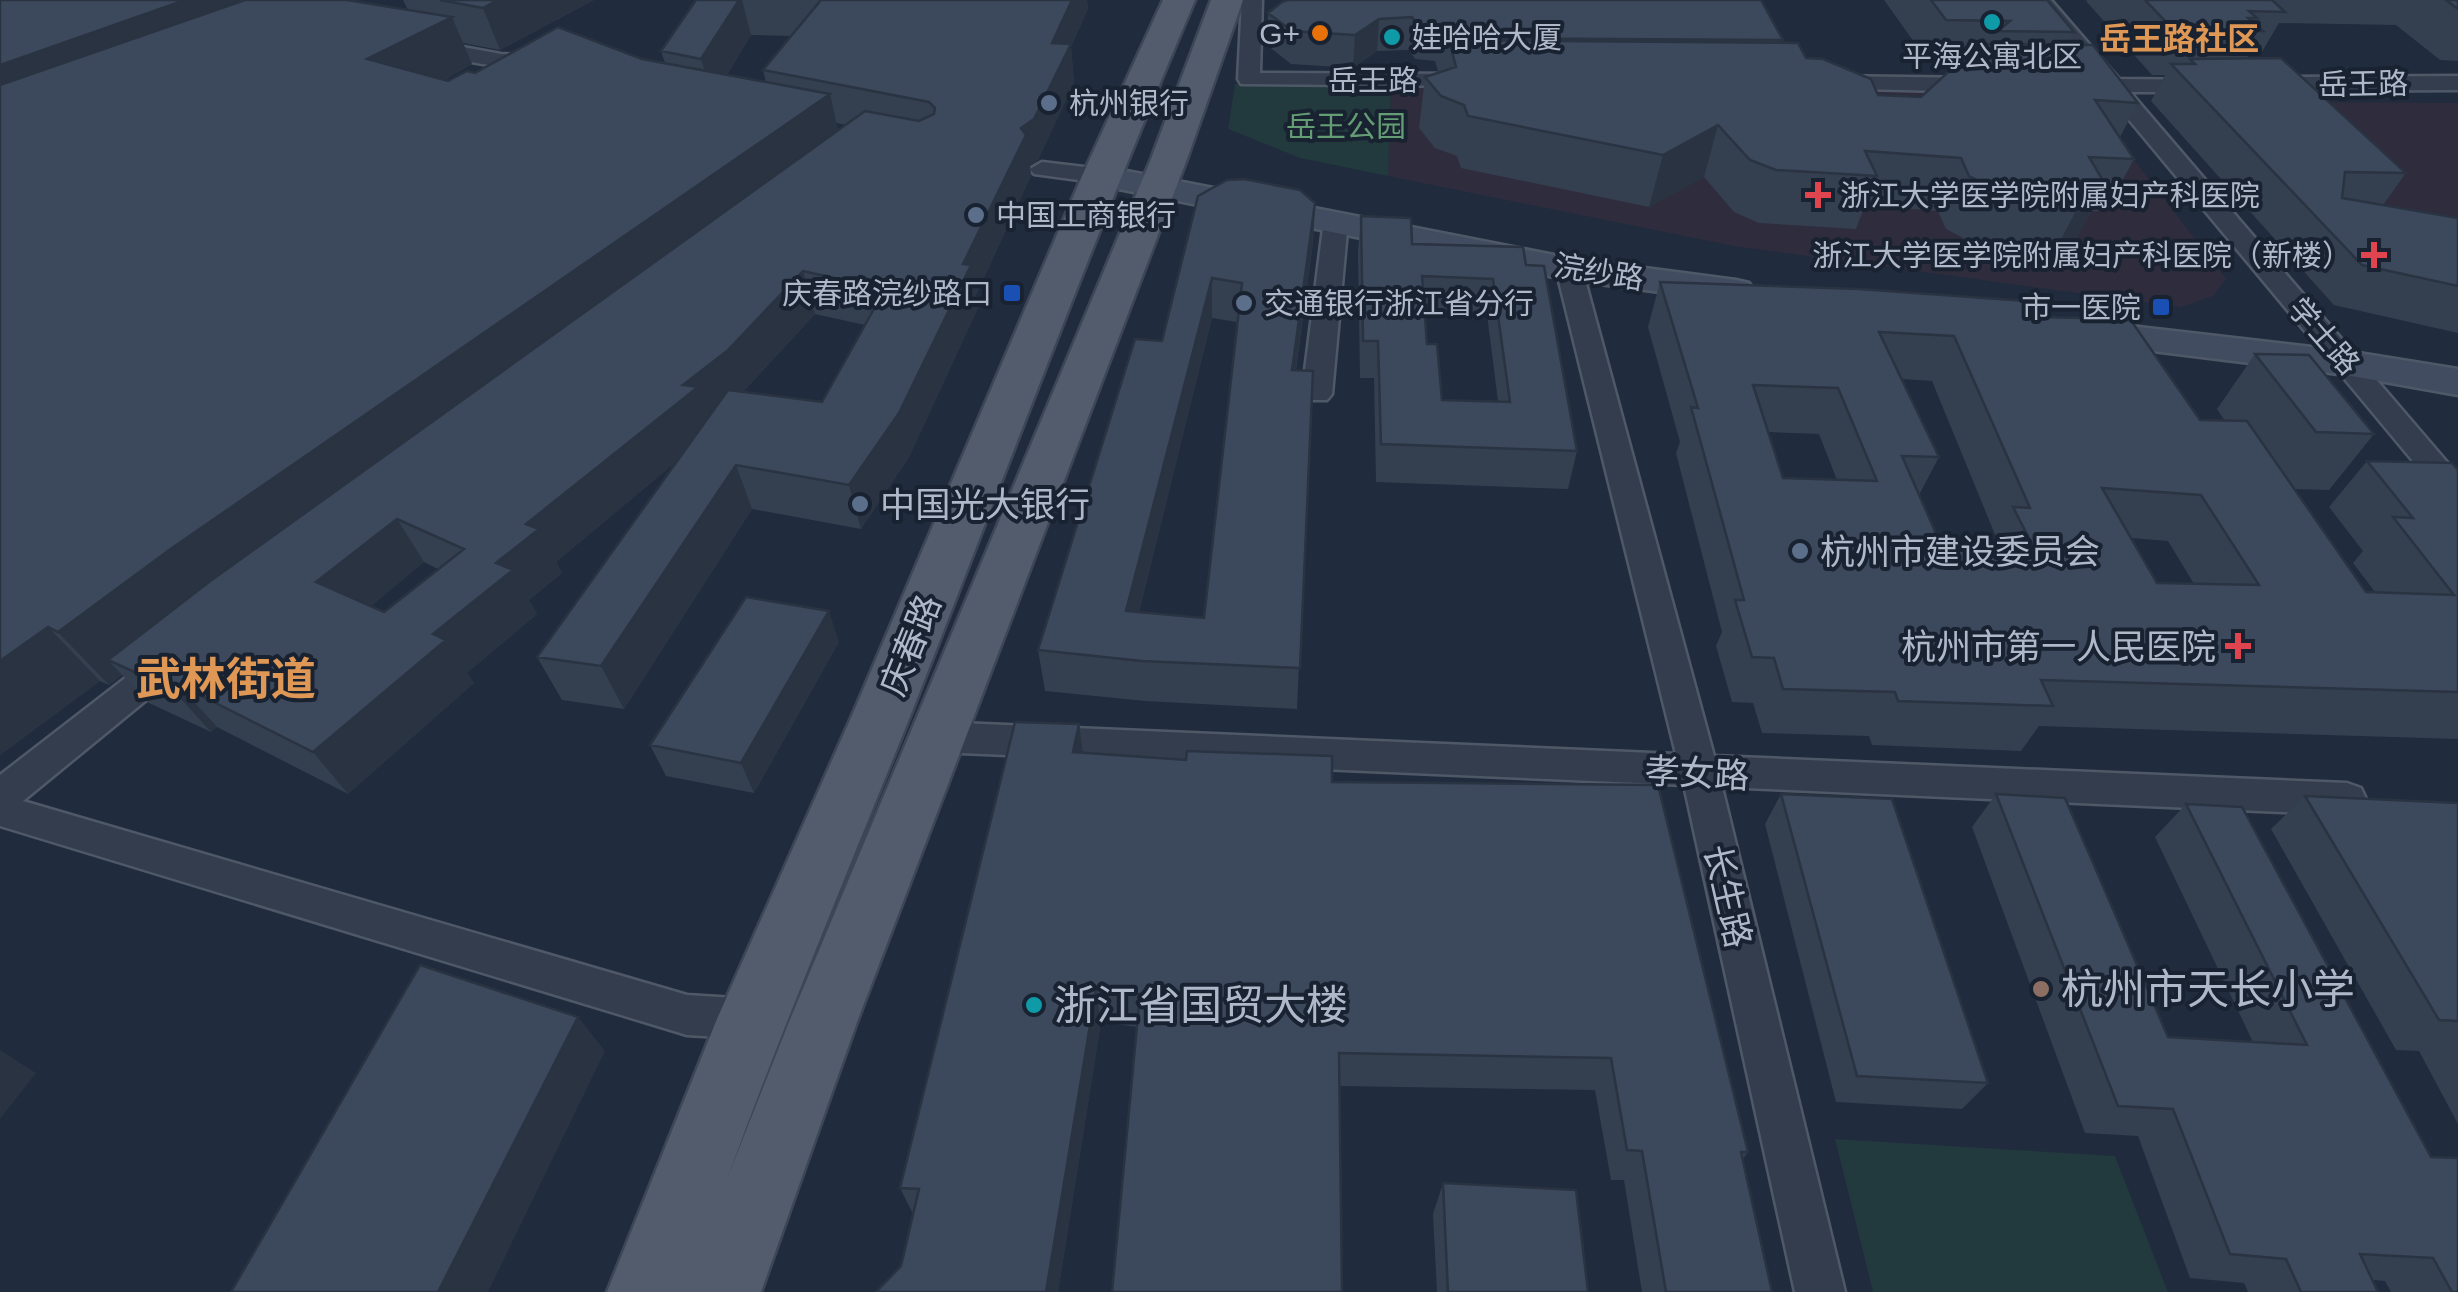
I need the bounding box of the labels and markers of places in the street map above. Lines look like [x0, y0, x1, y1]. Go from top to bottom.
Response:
marker: 平海公寓北区 [1981, 11, 2003, 33]
place label: G+ [1259, 17, 1300, 50]
place label: 娃哈哈大厦 [1412, 21, 1562, 54]
marker: G+ [1309, 22, 1331, 44]
marker: 娃哈哈大厦 [1381, 26, 1403, 48]
place label: 平海公寓北区 [1902, 40, 2082, 73]
place label: 杭州银行 [1069, 87, 1189, 120]
marker: 杭州银行 [1038, 92, 1060, 114]
place label: 浙江大学医学院附属妇产科医院 [1840, 179, 2260, 212]
marker: 浙江大学医学院附属妇产科医院 [1805, 182, 1831, 208]
place label: 中国工商银行 [996, 199, 1176, 232]
marker: 中国工商银行 [965, 204, 987, 226]
place label: 浙江大学医学院附属妇产科医院（新楼） [1812, 239, 2352, 272]
marker: 浙江大学医学院附属妇产科医院（新楼） [2361, 242, 2387, 268]
place label: 庆春路浣纱路口 [782, 277, 992, 310]
marker: 庆春路浣纱路口 [1001, 282, 1023, 304]
place label: 交通银行浙江省分行 [1264, 287, 1534, 320]
place label: 市一医院 [2021, 291, 2141, 324]
marker: 交通银行浙江省分行 [1233, 292, 1255, 314]
marker: 市一医院 [2150, 296, 2172, 318]
place label: 中国光大银行 [880, 485, 1090, 524]
marker: 中国光大银行 [849, 493, 871, 515]
place label: 杭州市建设委员会 [1820, 532, 2100, 571]
marker: 杭州市建设委员会 [1789, 540, 1811, 562]
place label: 杭州市第一人民医院 [1901, 627, 2216, 666]
marker: 杭州市第一人民医院 [2225, 633, 2251, 659]
place label: 杭州市天长小学 [2061, 966, 2355, 1013]
marker: 杭州市天长小学 [2030, 978, 2052, 1000]
place label: 浙江省国贸大楼 [1054, 982, 1348, 1029]
marker: 浙江省国贸大楼 [1023, 994, 1045, 1016]

